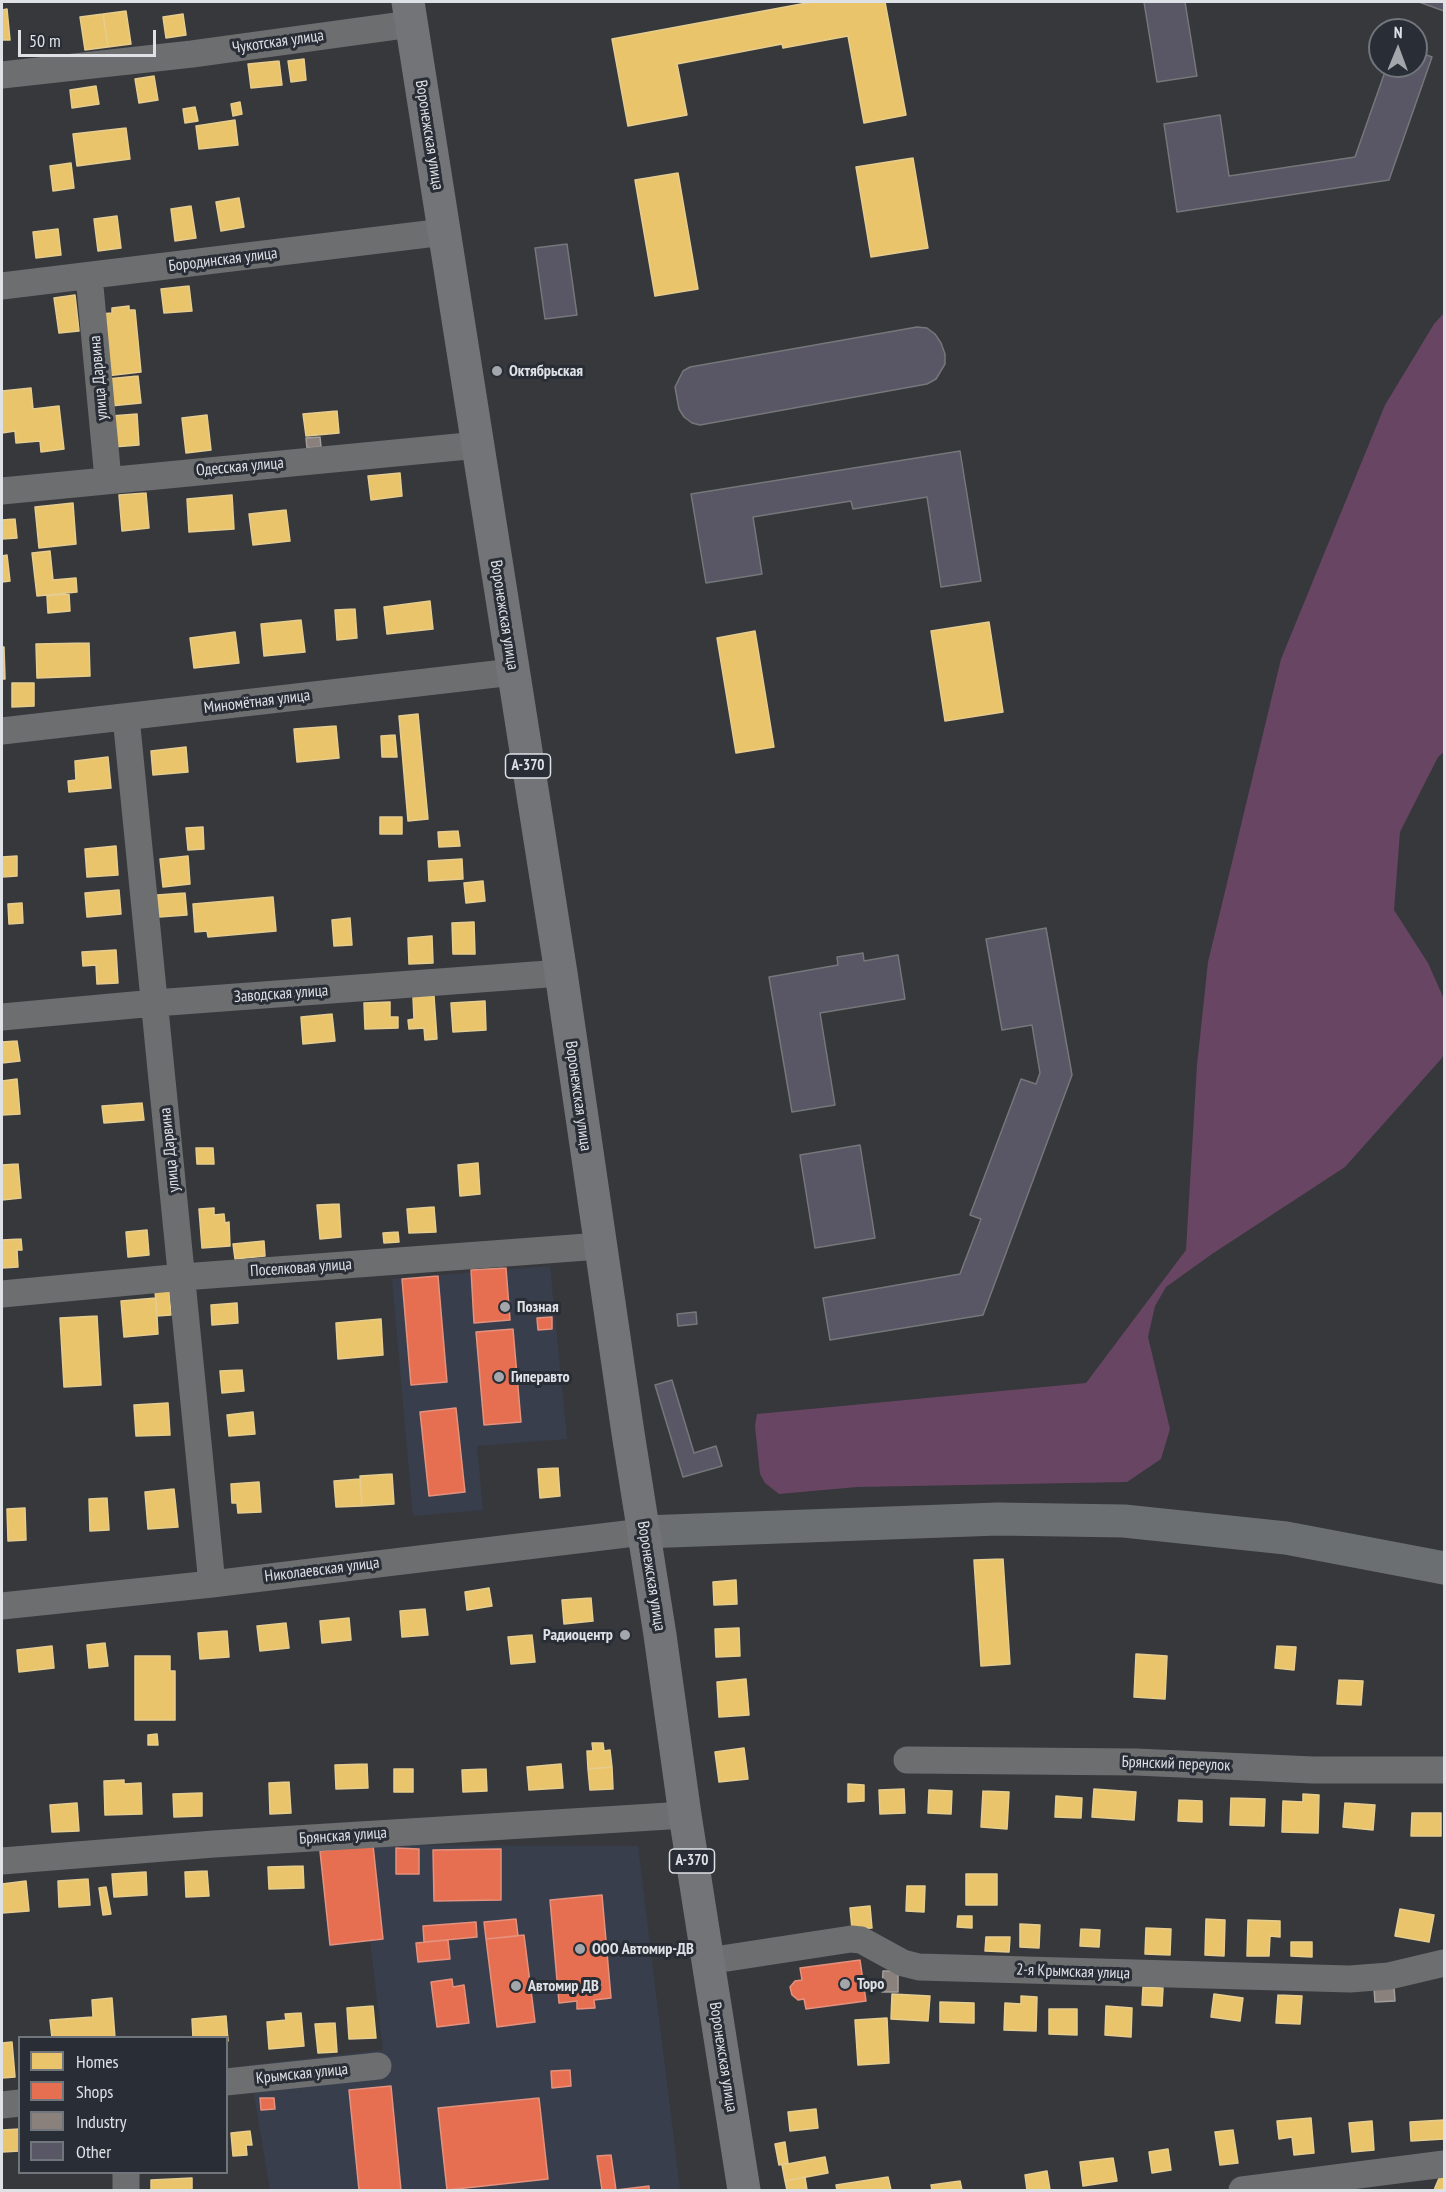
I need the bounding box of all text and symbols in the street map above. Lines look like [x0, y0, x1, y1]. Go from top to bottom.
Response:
scale bar [21, 18, 159, 56]
north arrow [1368, 18, 1428, 78]
text: N [1394, 22, 1403, 42]
street label: Чукотская улица [231, 26, 325, 58]
text: 50 m [29, 29, 61, 52]
street label: Воронежская улица [411, 79, 447, 191]
street label: Бородинская улица [167, 244, 279, 276]
street label: улица Дарвина [86, 335, 112, 421]
place label: Октябрьская [509, 361, 583, 381]
marker: Октябрьская [490, 364, 504, 378]
street label: Одесская улица [195, 454, 285, 480]
street label: Воронежская улица [486, 559, 522, 671]
street label: Миномётная улица [203, 686, 311, 718]
road number: А-370 [506, 754, 550, 778]
street label: Заводская улица [233, 981, 329, 1007]
street label: Воронежская улица [561, 1040, 595, 1152]
street label: улица Дарвина [156, 1107, 184, 1193]
street label: Поселковая улица [250, 1255, 352, 1281]
place label: Позная [517, 1297, 559, 1317]
marker: Позная [498, 1300, 512, 1314]
place label: Гиперавто [511, 1367, 570, 1387]
marker: Гиперавто [492, 1370, 506, 1384]
street label: Воронежская улица [633, 1520, 669, 1632]
street label: Николаевская улица [264, 1553, 380, 1587]
place label: Радиоцентр [543, 1625, 613, 1645]
marker: Радиоцентр [618, 1628, 632, 1642]
street label: Брянский переулок [1121, 1753, 1231, 1775]
street label: Брянская улица [298, 1823, 388, 1849]
road number: А-370 [670, 1849, 714, 1873]
place label: ООО Автомир-ДВ [592, 1939, 694, 1959]
marker: ООО Автомир-ДВ [573, 1942, 587, 1956]
street label: 2-я Крымская улица [1016, 1960, 1130, 1984]
place label: Торо [857, 1974, 884, 1994]
place label: Автомир ДВ [528, 1976, 599, 1996]
marker: Торо [838, 1977, 852, 1991]
marker: Автомир ДВ [509, 1979, 523, 1993]
street label: Воронежская улица [705, 2001, 741, 2113]
legend [18, 2036, 228, 2174]
text: Homes [76, 2050, 119, 2073]
street label: Крымская улица [255, 2060, 349, 2088]
text: Shops [76, 2080, 113, 2103]
text: Industry [76, 2110, 126, 2133]
text: Other [76, 2140, 111, 2163]

